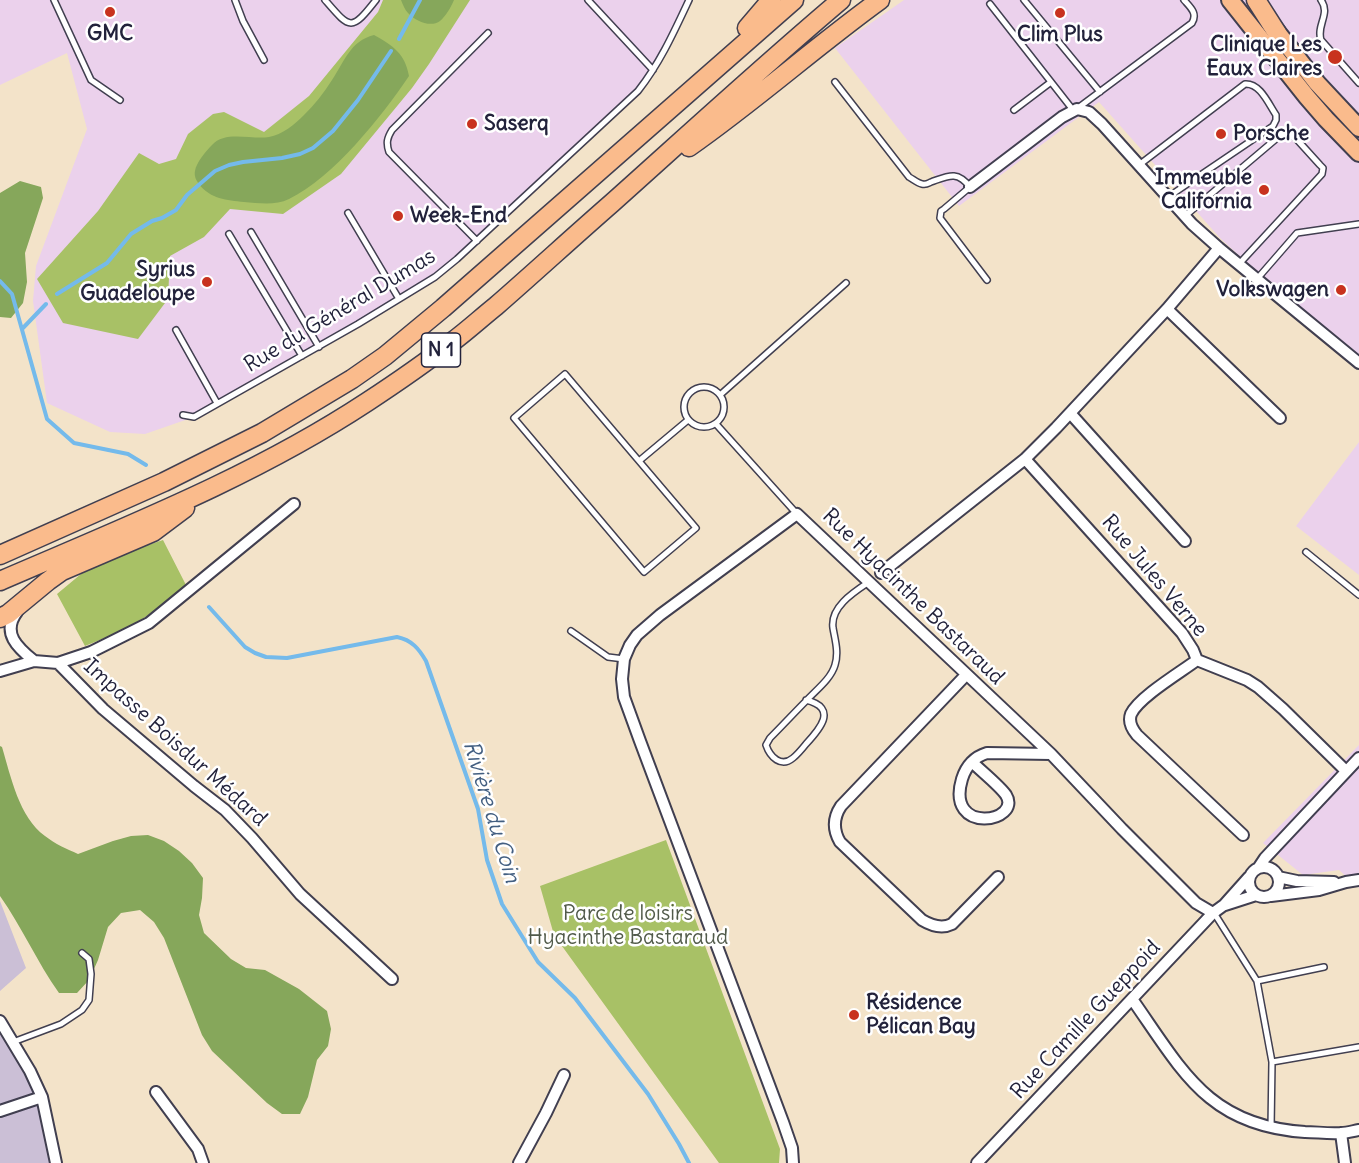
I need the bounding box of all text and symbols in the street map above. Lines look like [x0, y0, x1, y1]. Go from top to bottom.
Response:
marker: GMC [103, 5, 117, 19]
marker: Clim Plus [1053, 6, 1067, 20]
place label: GMC [87, 21, 133, 47]
place label: Clim Plus [1017, 22, 1103, 48]
place label: Clinique Les Eaux Claires [1206, 32, 1322, 82]
marker: Clinique Les Eaux Claires [1326, 48, 1344, 66]
place label: Saserq [484, 111, 548, 137]
marker: Saserq [465, 117, 479, 131]
place label: Porsche [1233, 121, 1309, 147]
marker: Porsche [1214, 127, 1228, 141]
place label: Immeuble California [1155, 165, 1252, 215]
marker: Immeuble California [1257, 183, 1271, 197]
place label: Week-End [410, 203, 507, 229]
marker: Week-End [391, 209, 405, 223]
street label: Rue du Général Dumas [240, 244, 440, 378]
place label: Syrius Guadeloupe [80, 257, 195, 307]
marker: Syrius Guadeloupe [200, 275, 214, 289]
place label: Volkswagen [1216, 277, 1329, 303]
marker: Volkswagen [1334, 283, 1348, 297]
road number: N 1 [422, 333, 460, 367]
street label: Rue Hyacinthe Bastaraud [817, 504, 1009, 690]
street label: Rue Jules Verne [1096, 510, 1212, 642]
street label: Impasse Boisdur Médard [78, 654, 272, 832]
water label: Rivière du Coin [457, 738, 525, 886]
park label: Parc de loisirs Hyacinthe Bastaraud [528, 901, 728, 951]
street label: Rue Camille Gueppoid [1006, 935, 1166, 1105]
place label: Résidence Pélican Bay [866, 990, 976, 1040]
marker: Résidence Pélican Bay [847, 1008, 861, 1022]

